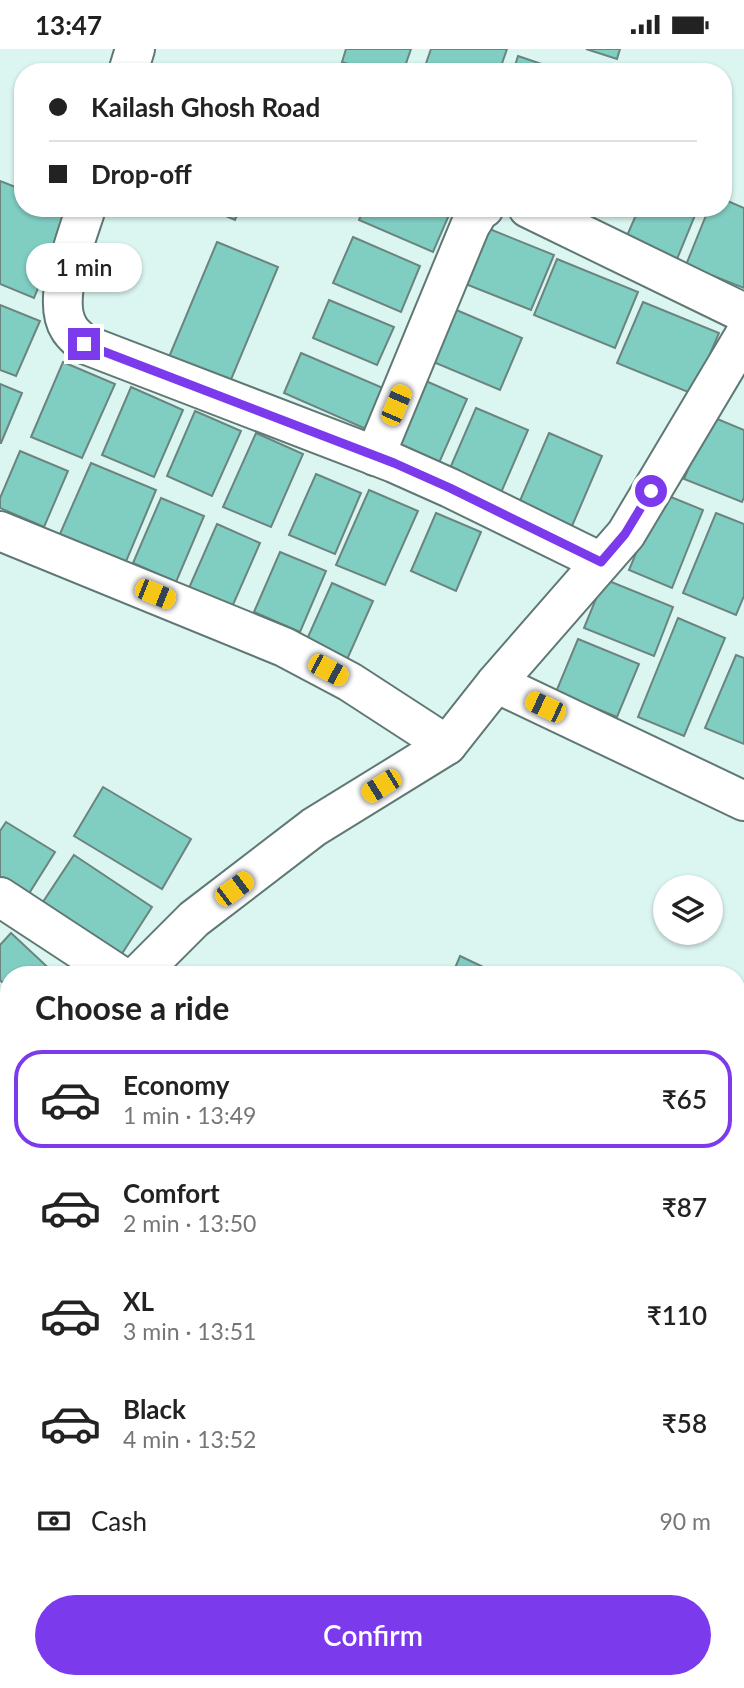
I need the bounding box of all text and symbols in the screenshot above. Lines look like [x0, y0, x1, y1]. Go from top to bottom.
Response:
text: 13:47 [35, 9, 102, 41]
text: Kailash Ghosh Road [91, 91, 320, 123]
text: Drop-off [91, 158, 192, 190]
callout: 1 min [26, 243, 142, 292]
text: 1 min [56, 253, 112, 281]
route end [68, 328, 100, 360]
car [379, 382, 414, 428]
route start [635, 475, 667, 507]
car [132, 576, 179, 612]
car [305, 651, 352, 689]
car [522, 689, 569, 725]
car [358, 766, 405, 806]
car [211, 868, 258, 910]
map controls [653, 875, 723, 945]
button: layers [653, 875, 723, 945]
text: Choose a ride [35, 988, 229, 1027]
icon: car [39, 1068, 102, 1131]
text: Economy [123, 1069, 229, 1101]
text: ₹65 [662, 1083, 707, 1115]
text: 1 min · 13:49 [123, 1101, 256, 1129]
icon: car [39, 1176, 102, 1239]
text: Comfort [123, 1177, 220, 1209]
text: ₹87 [662, 1191, 707, 1223]
text: 2 min · 13:50 [123, 1209, 256, 1237]
icon: car [39, 1284, 102, 1347]
text: XL [123, 1285, 154, 1317]
text: ₹110 [647, 1299, 707, 1331]
text: 3 min · 13:51 [123, 1317, 256, 1345]
icon: car [39, 1392, 102, 1455]
text: Black [123, 1393, 186, 1425]
text: ₹58 [662, 1407, 707, 1439]
text: 4 min · 13:52 [123, 1425, 256, 1453]
icon: cash [35, 1502, 73, 1540]
text: Cash [91, 1505, 147, 1537]
text: 90 m [660, 1507, 711, 1535]
button: Confirm [35, 1595, 711, 1675]

